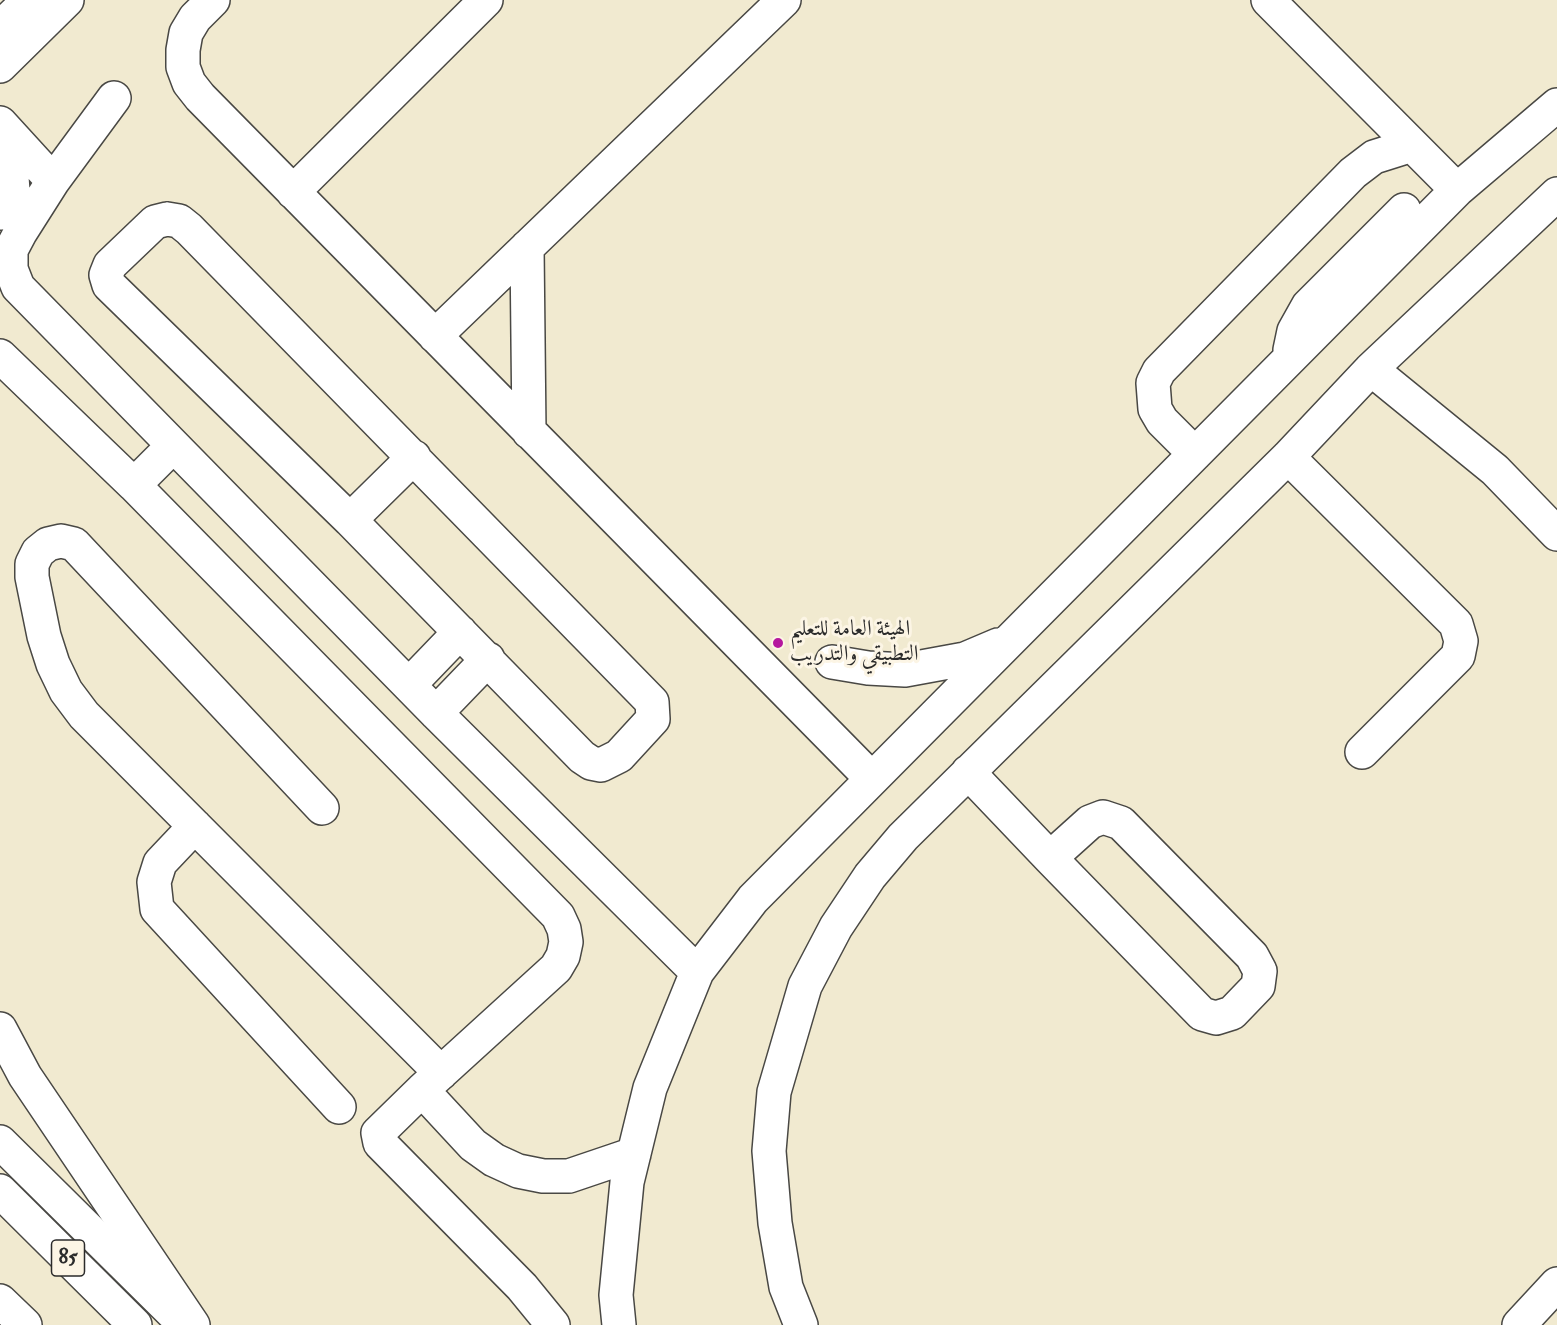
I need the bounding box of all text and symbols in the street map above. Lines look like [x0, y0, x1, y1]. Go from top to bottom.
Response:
place label: الهيئة العامة للتعليم التطبيقي والتدريب [790, 617, 919, 668]
marker: الهيئة العامة للتعليم التطبيقي والتدريب [771, 636, 785, 650]
road number: 85 [52, 1240, 84, 1276]

